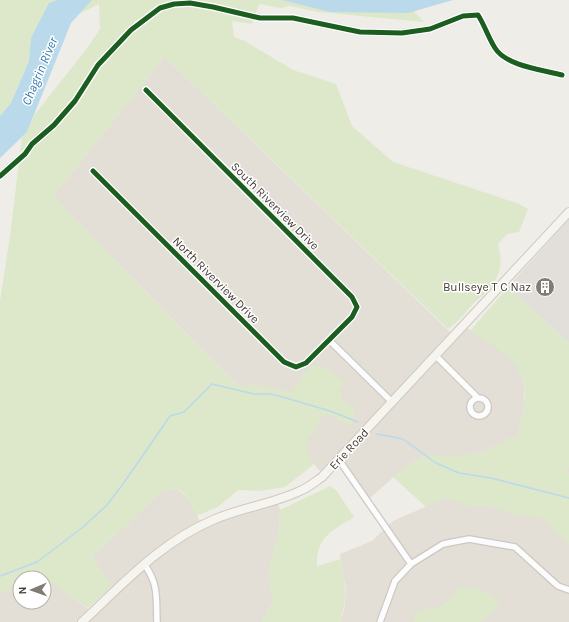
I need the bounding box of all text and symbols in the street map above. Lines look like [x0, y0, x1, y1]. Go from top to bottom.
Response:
water label: Chagrin River [18, 35, 61, 107]
street label: South Riverview Drive [228, 159, 322, 253]
street label: North Riverview Drive [170, 234, 262, 326]
building icon: Bullseye T C Naz [534, 276, 556, 298]
place label: Bullseye T C Naz [443, 280, 531, 294]
street label: Erie Road [326, 425, 372, 473]
north arrow [12, 570, 52, 610]
text: N [16, 586, 29, 595]

